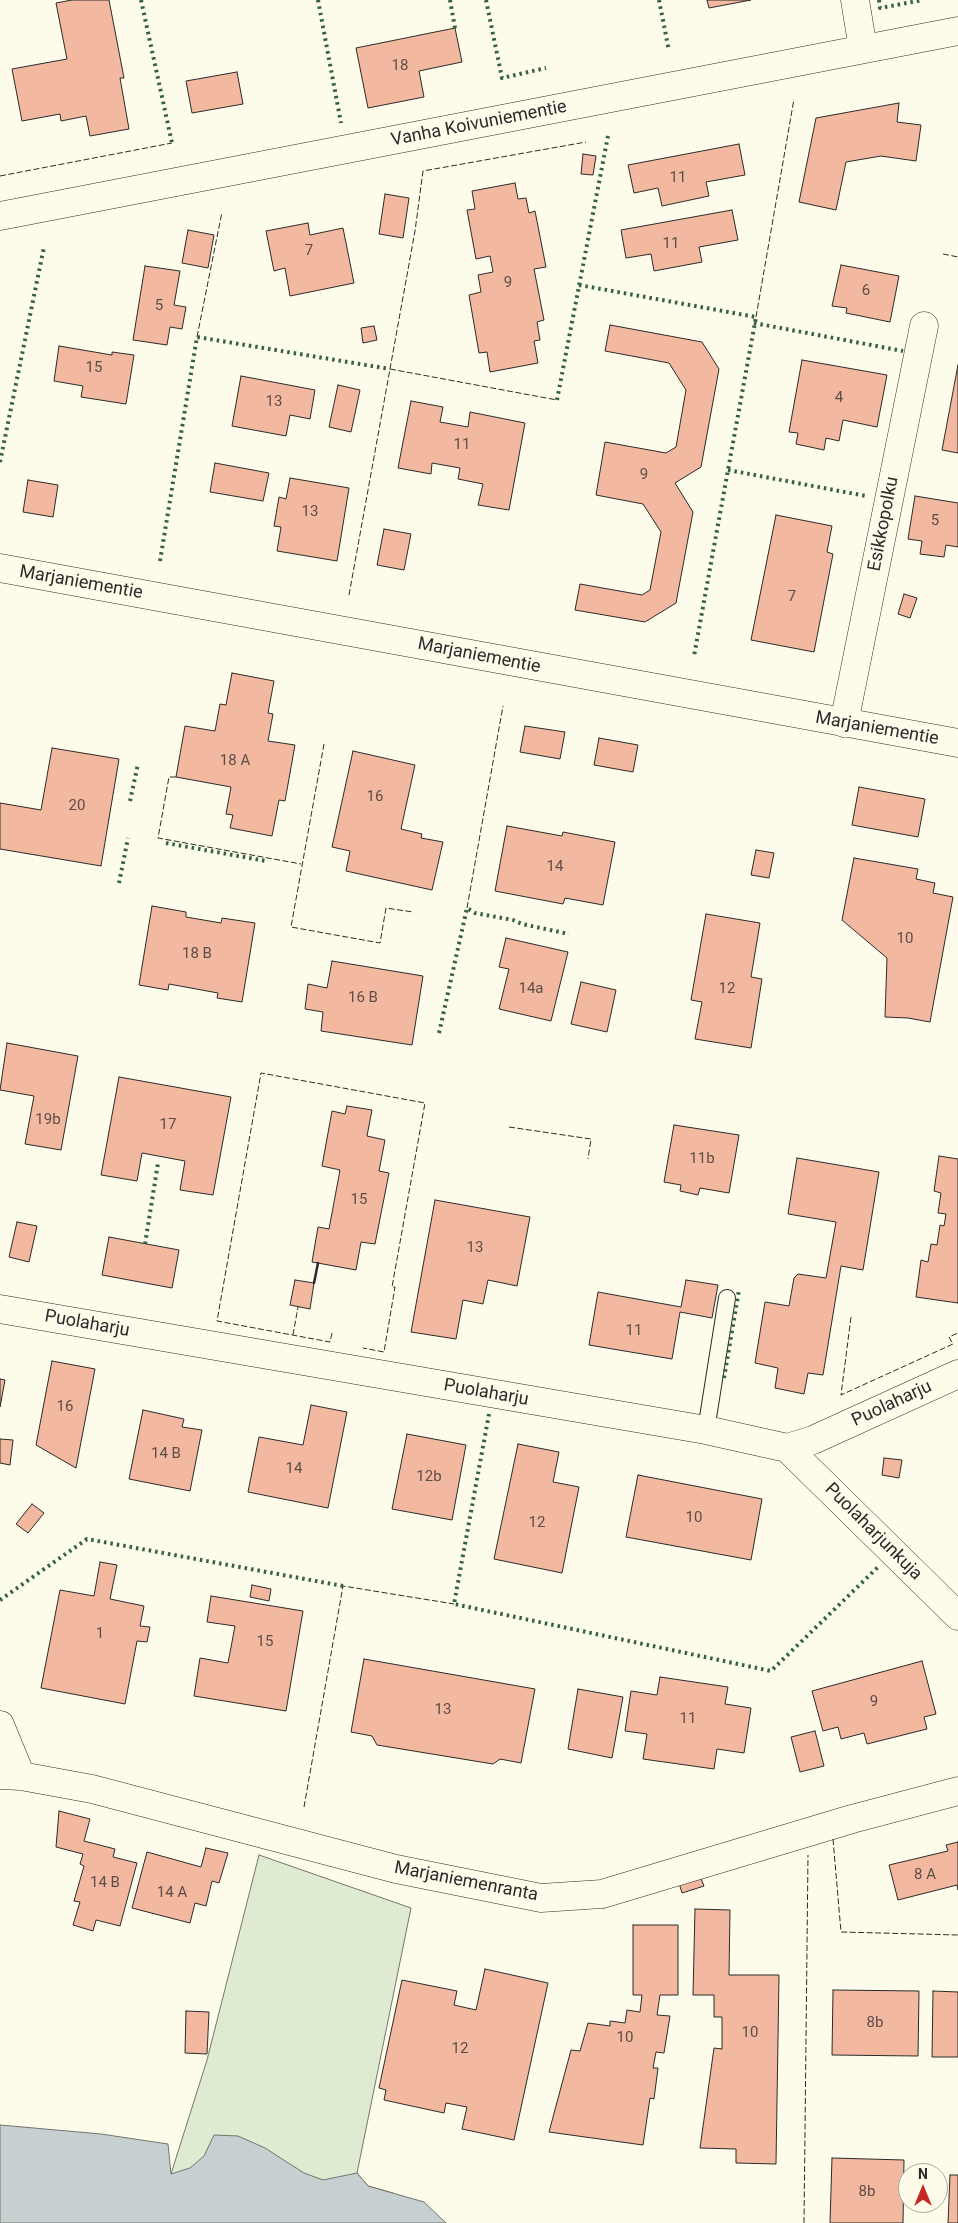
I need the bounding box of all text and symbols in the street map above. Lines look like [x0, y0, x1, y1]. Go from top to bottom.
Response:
house number: 18 [392, 57, 408, 75]
street label: Vanha Koivuniementie [389, 96, 569, 152]
house number: 11 [670, 169, 686, 187]
house number: 11 [663, 235, 679, 253]
house number: 7 [305, 242, 313, 260]
house number: 9 [504, 274, 512, 292]
house number: 6 [862, 282, 870, 300]
house number: 5 [155, 297, 163, 315]
house number: 15 [86, 359, 102, 377]
house number: 4 [835, 389, 843, 407]
house number: 13 [266, 393, 282, 411]
house number: 11 [454, 436, 470, 454]
house number: 9 [640, 466, 648, 484]
street label: Esikkopolku [864, 475, 904, 573]
house number: 13 [302, 503, 318, 521]
house number: 5 [931, 512, 939, 530]
street label: Marjaniementie [18, 562, 144, 604]
house number: 7 [788, 588, 796, 606]
street label: Marjaniementie [416, 634, 542, 678]
street label: Marjaniementie [814, 708, 940, 750]
house number: 18 A [220, 752, 250, 770]
house number: 16 [367, 788, 383, 806]
house number: 20 [69, 797, 85, 815]
house number: 14 [547, 858, 563, 876]
house number: 10 [897, 930, 913, 948]
house number: 18 B [182, 945, 212, 963]
house number: 14a [518, 980, 544, 998]
house number: 12 [719, 980, 735, 998]
house number: 16 B [348, 989, 378, 1007]
house number: 19b [35, 1111, 61, 1129]
house number: 17 [160, 1116, 176, 1134]
house number: 11b [689, 1150, 715, 1168]
house number: 15 [351, 1191, 367, 1209]
house number: 13 [467, 1239, 483, 1257]
street label: Puolaharju [43, 1306, 131, 1342]
house number: 11 [626, 1322, 642, 1340]
street label: Puolaharju [442, 1375, 530, 1411]
street label: Puolaharju [849, 1376, 935, 1432]
house number: 16 [57, 1398, 73, 1416]
house number: 14 B [151, 1445, 181, 1463]
house number: 14 [286, 1460, 302, 1478]
house number: 12b [416, 1468, 442, 1486]
street label: Puolaharjunkuja [820, 1479, 926, 1585]
house number: 10 [686, 1509, 702, 1527]
house number: 12 [529, 1514, 545, 1532]
house number: 1 [96, 1625, 104, 1643]
house number: 15 [257, 1633, 273, 1651]
house number: 9 [870, 1693, 878, 1711]
house number: 13 [435, 1701, 451, 1719]
house number: 11 [680, 1710, 696, 1728]
street label: Marjaniemenranta [392, 1857, 540, 1907]
house number: 8 A [914, 1866, 936, 1884]
house number: 14 B [90, 1874, 120, 1892]
house number: 14 A [157, 1884, 187, 1902]
house number: 8b [867, 2014, 883, 2032]
house number: 10 [742, 2024, 758, 2042]
house number: 10 [617, 2029, 633, 2047]
house number: 12 [452, 2040, 468, 2058]
north arrow [898, 2163, 948, 2213]
text: N [918, 2166, 928, 2182]
house number: 8b [859, 2183, 875, 2201]

